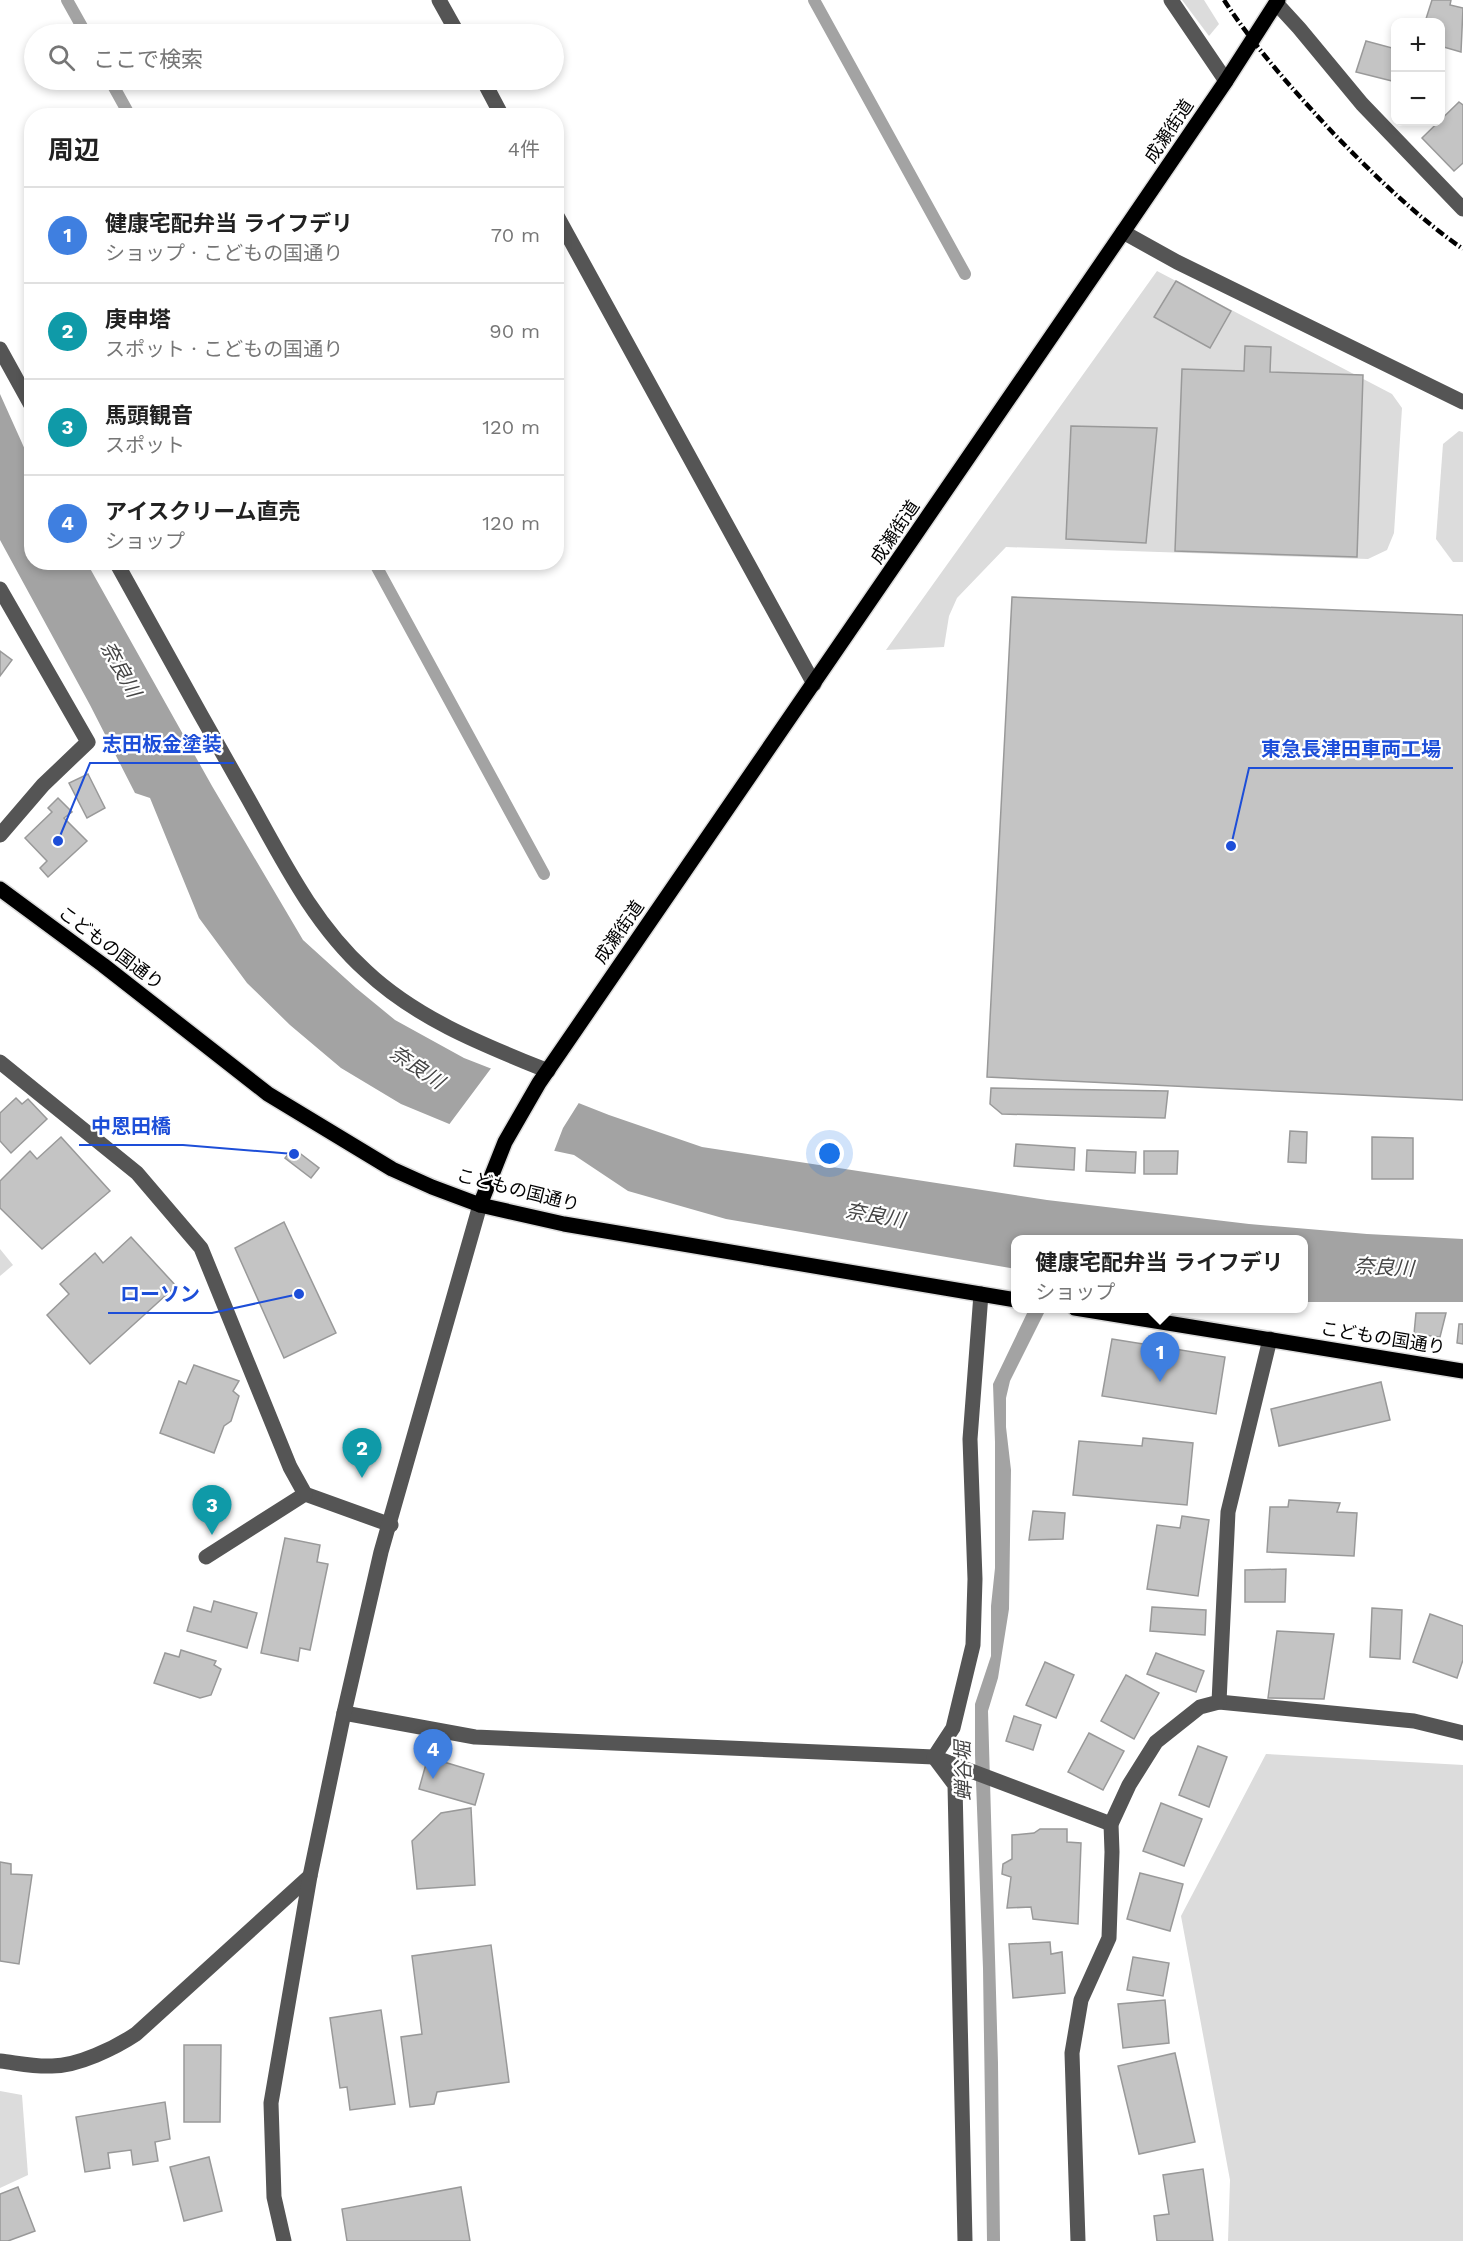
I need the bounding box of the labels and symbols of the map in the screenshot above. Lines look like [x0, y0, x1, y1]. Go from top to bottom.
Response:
street label: 成瀬街道 [1140, 95, 1197, 166]
street label: 成瀬街道 [866, 496, 923, 567]
water label: 奈良川 [96, 637, 147, 703]
callout: 志田板金塗装 [90, 725, 234, 763]
callout: 東急長津田車両工場 [1249, 730, 1453, 768]
text: 志田板金塗装 [102, 732, 222, 756]
text: 東急長津田車両工場 [1261, 737, 1441, 761]
street label: 成瀬街道 [589, 896, 648, 967]
street label: こどもの国通り [55, 901, 168, 994]
water label: 奈良川 [385, 1040, 450, 1095]
callout: 中恩田橋 [79, 1107, 183, 1145]
text: 中恩田橋 [91, 1114, 171, 1138]
your location [815, 1139, 844, 1168]
street label: こどもの国通り [454, 1164, 582, 1215]
water label: 奈良川 [843, 1198, 909, 1232]
water label: 奈良川 [1353, 1253, 1417, 1281]
callout: ローソン [108, 1275, 212, 1313]
text: ローソン [120, 1282, 200, 1306]
street label: こどもの国通り [1319, 1317, 1447, 1358]
pin: 1 [1140, 1332, 1180, 1382]
pin: 2 [342, 1428, 382, 1478]
pin: 3 [192, 1486, 232, 1535]
pin: 4 [414, 1730, 452, 1779]
water label: 蝉谷堀 [950, 1738, 976, 1801]

